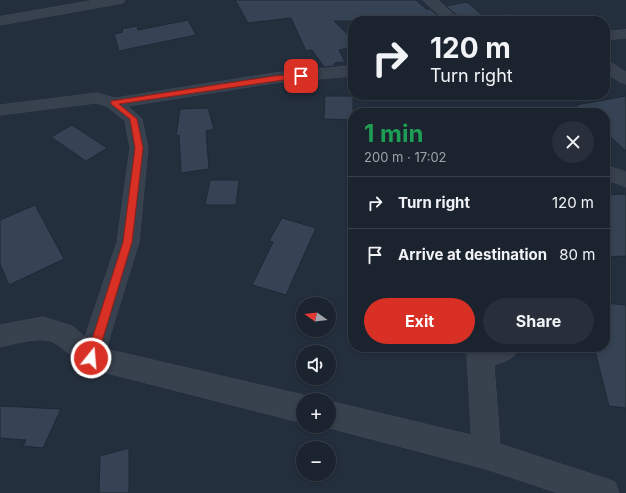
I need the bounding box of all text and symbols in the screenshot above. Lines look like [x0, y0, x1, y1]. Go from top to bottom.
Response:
text: 120 m [430, 31, 511, 65]
icon: right [364, 32, 416, 84]
pin [284, 59, 318, 93]
icon: arrive [290, 65, 312, 87]
text: Turn right [430, 65, 513, 86]
text: 1 min [364, 119, 423, 148]
button: close [552, 121, 594, 163]
text: 200 m · 17:02 [364, 149, 447, 165]
icon: right [364, 192, 386, 214]
text: Turn right [398, 193, 470, 212]
text: 120 m [552, 193, 594, 212]
icon: arrive [364, 244, 386, 266]
text: Arrive at destination [398, 245, 547, 264]
text: 80 m [559, 245, 595, 264]
north arrow [296, 297, 336, 337]
map controls [296, 297, 336, 481]
button: Exit [364, 298, 475, 344]
button: Share [483, 298, 594, 344]
position arrow [70, 337, 112, 379]
button: sound [296, 345, 336, 385]
button: + [296, 393, 336, 433]
button: − [296, 441, 336, 481]

